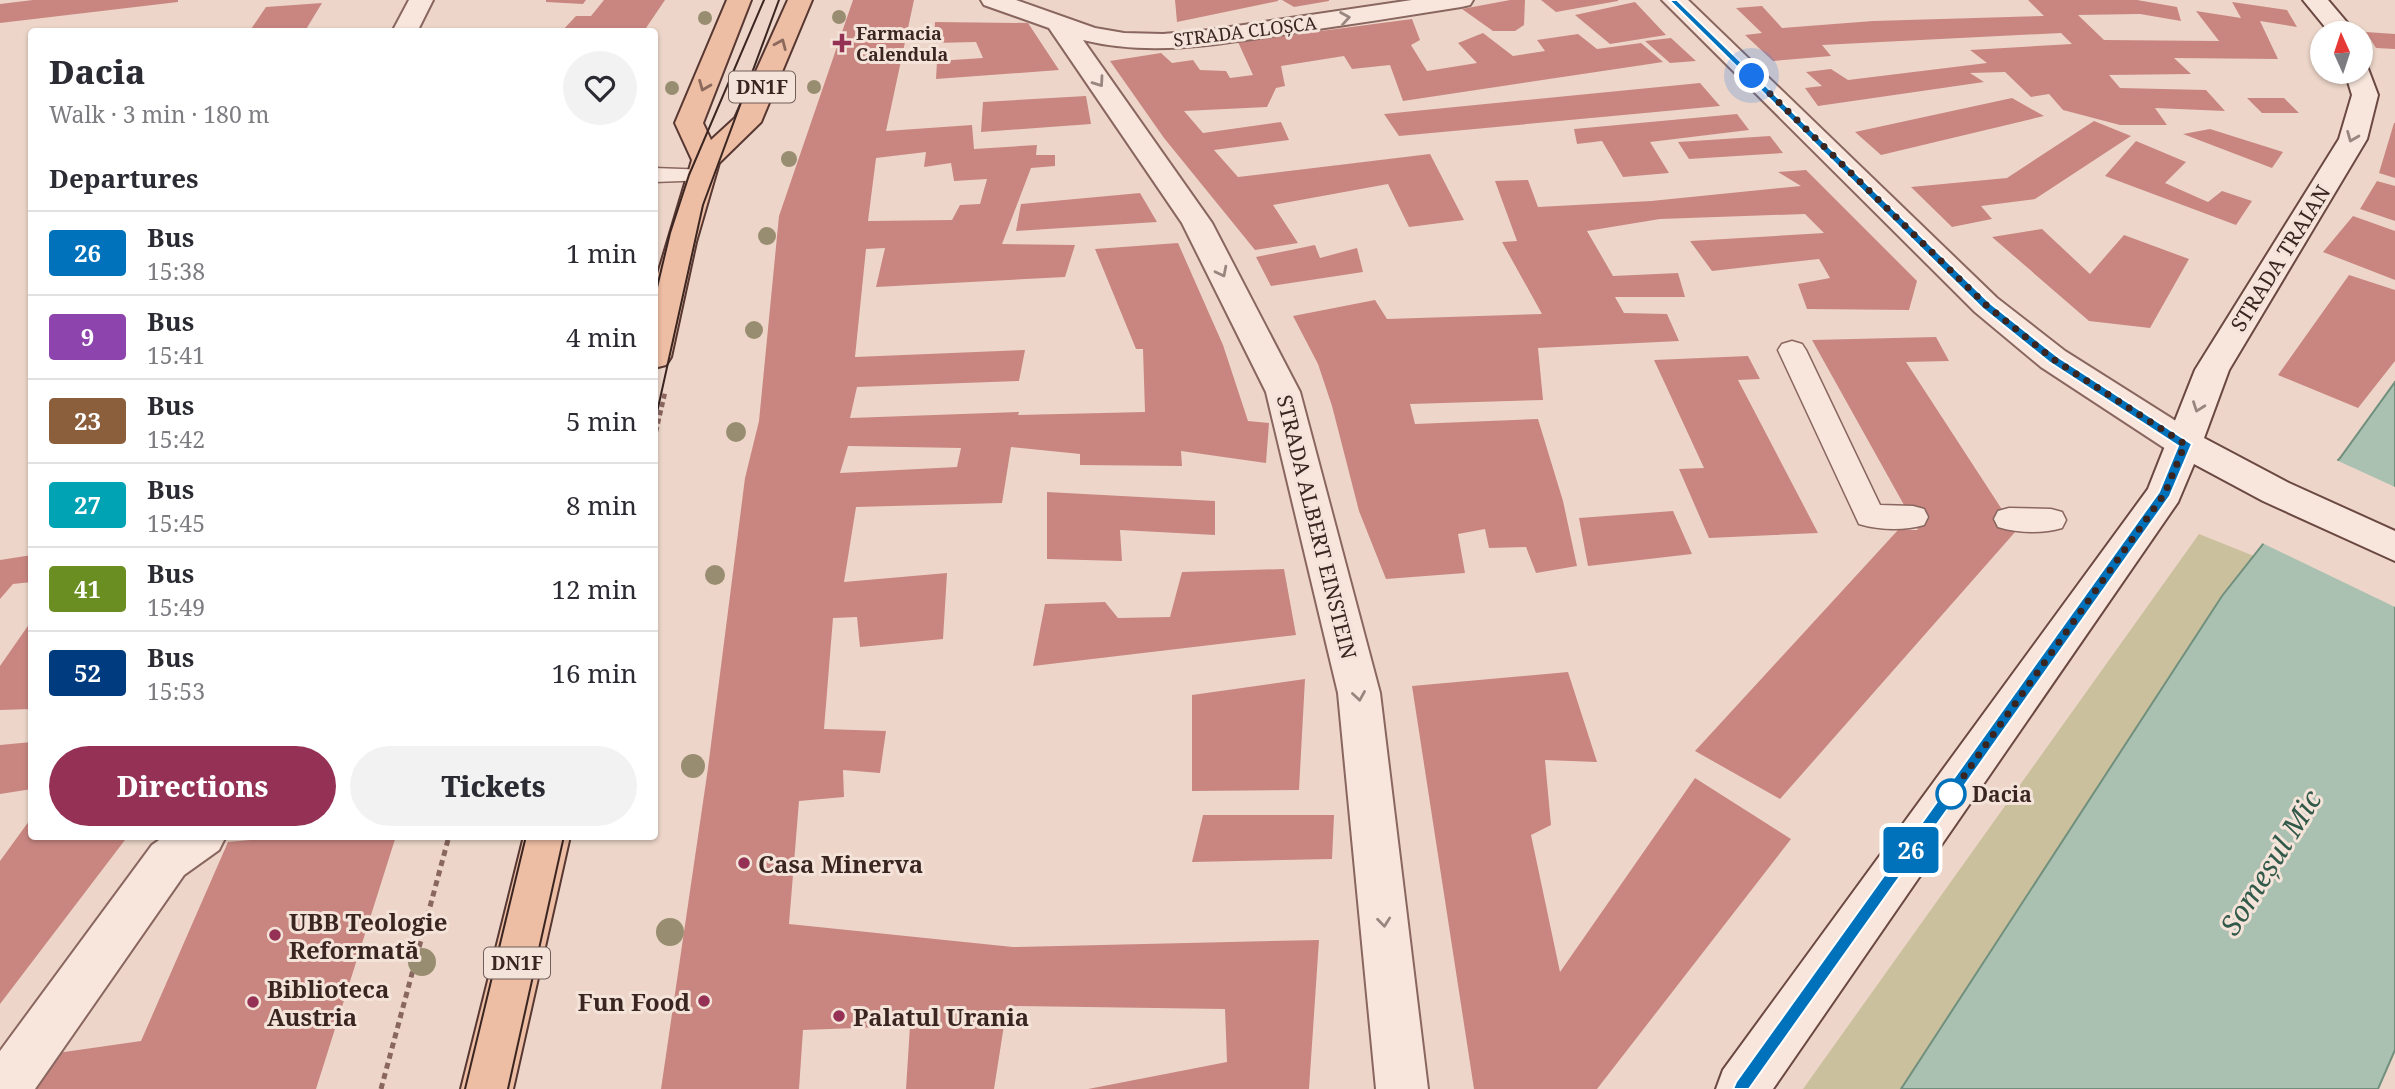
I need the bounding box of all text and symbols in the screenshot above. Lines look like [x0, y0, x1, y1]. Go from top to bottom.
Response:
street label: STRADA CLOȘCA [1172, 10, 1318, 52]
one-way arrow [1339, 11, 1351, 26]
place label: Farmacia Calendula [856, 21, 949, 66]
north arrow [2310, 21, 2373, 84]
map controls [2310, 21, 2373, 84]
marker: Farmacia Calendula [834, 35, 850, 51]
one-way arrow [773, 38, 787, 51]
text: Dacia [49, 49, 145, 94]
button: heart [563, 51, 637, 125]
your location [1734, 58, 1769, 93]
road number: DN1F [729, 72, 795, 102]
one-way arrow [1091, 74, 1103, 87]
one-way arrow [699, 79, 713, 91]
text: Walk · 3 min · 180 m [49, 98, 269, 130]
one-way arrow [2347, 130, 2361, 142]
text: Departures [49, 160, 199, 196]
street label: STRADA TRAIAN [2224, 180, 2336, 336]
text: Bus [147, 219, 194, 255]
text: 1 min [566, 235, 637, 271]
text: 26 [74, 236, 101, 269]
text: 15:38 [147, 255, 205, 287]
one-way arrow [1214, 265, 1227, 277]
text: Bus [147, 303, 194, 339]
text: 4 min [566, 319, 637, 355]
text: 9 [81, 320, 94, 353]
text: 15:41 [147, 339, 205, 371]
text: Bus [147, 387, 194, 423]
street label: STRADA ALBERT EINSTEIN [1271, 392, 1363, 662]
one-way arrow [2192, 400, 2206, 413]
text: 5 min [566, 403, 637, 439]
text: 23 [74, 404, 101, 437]
text: 15:42 [147, 423, 205, 455]
text: Bus [147, 471, 194, 507]
text: 8 min [566, 487, 637, 523]
text: 27 [74, 488, 101, 521]
text: 15:45 [147, 507, 205, 539]
text: Bus [147, 555, 194, 591]
text: 12 min [552, 571, 637, 607]
text: 41 [74, 572, 101, 605]
text: 15:49 [147, 591, 205, 623]
text: Bus [147, 639, 194, 675]
text: 16 min [552, 655, 637, 691]
text: 52 [74, 656, 101, 689]
text: 15:53 [147, 675, 205, 707]
one-way arrow [1351, 690, 1366, 702]
button: Directions [49, 746, 336, 826]
button: Tickets [350, 746, 637, 826]
marker: Dacia [1936, 779, 1966, 809]
place label: Dacia [1972, 780, 2032, 808]
water label: Someșul Mic [2210, 782, 2330, 942]
line badge: 26 [1880, 827, 1942, 873]
text: 26 [1897, 833, 1925, 866]
place label: Casa Minerva [758, 847, 923, 880]
marker: Casa Minerva [736, 855, 752, 871]
place label: UBB Teologie Reformată [289, 905, 447, 966]
one-way arrow [1376, 917, 1391, 928]
marker: UBB Teologie Reformată [267, 927, 283, 943]
road number: DN1F [484, 948, 550, 979]
place label: Biblioteca Austria [267, 972, 389, 1033]
place label: Fun Food [578, 985, 690, 1018]
marker: Fun Food [696, 993, 712, 1009]
marker: Biblioteca Austria [245, 994, 261, 1010]
place label: Palatul Urania [853, 1000, 1029, 1033]
marker: Palatul Urania [831, 1008, 847, 1024]

